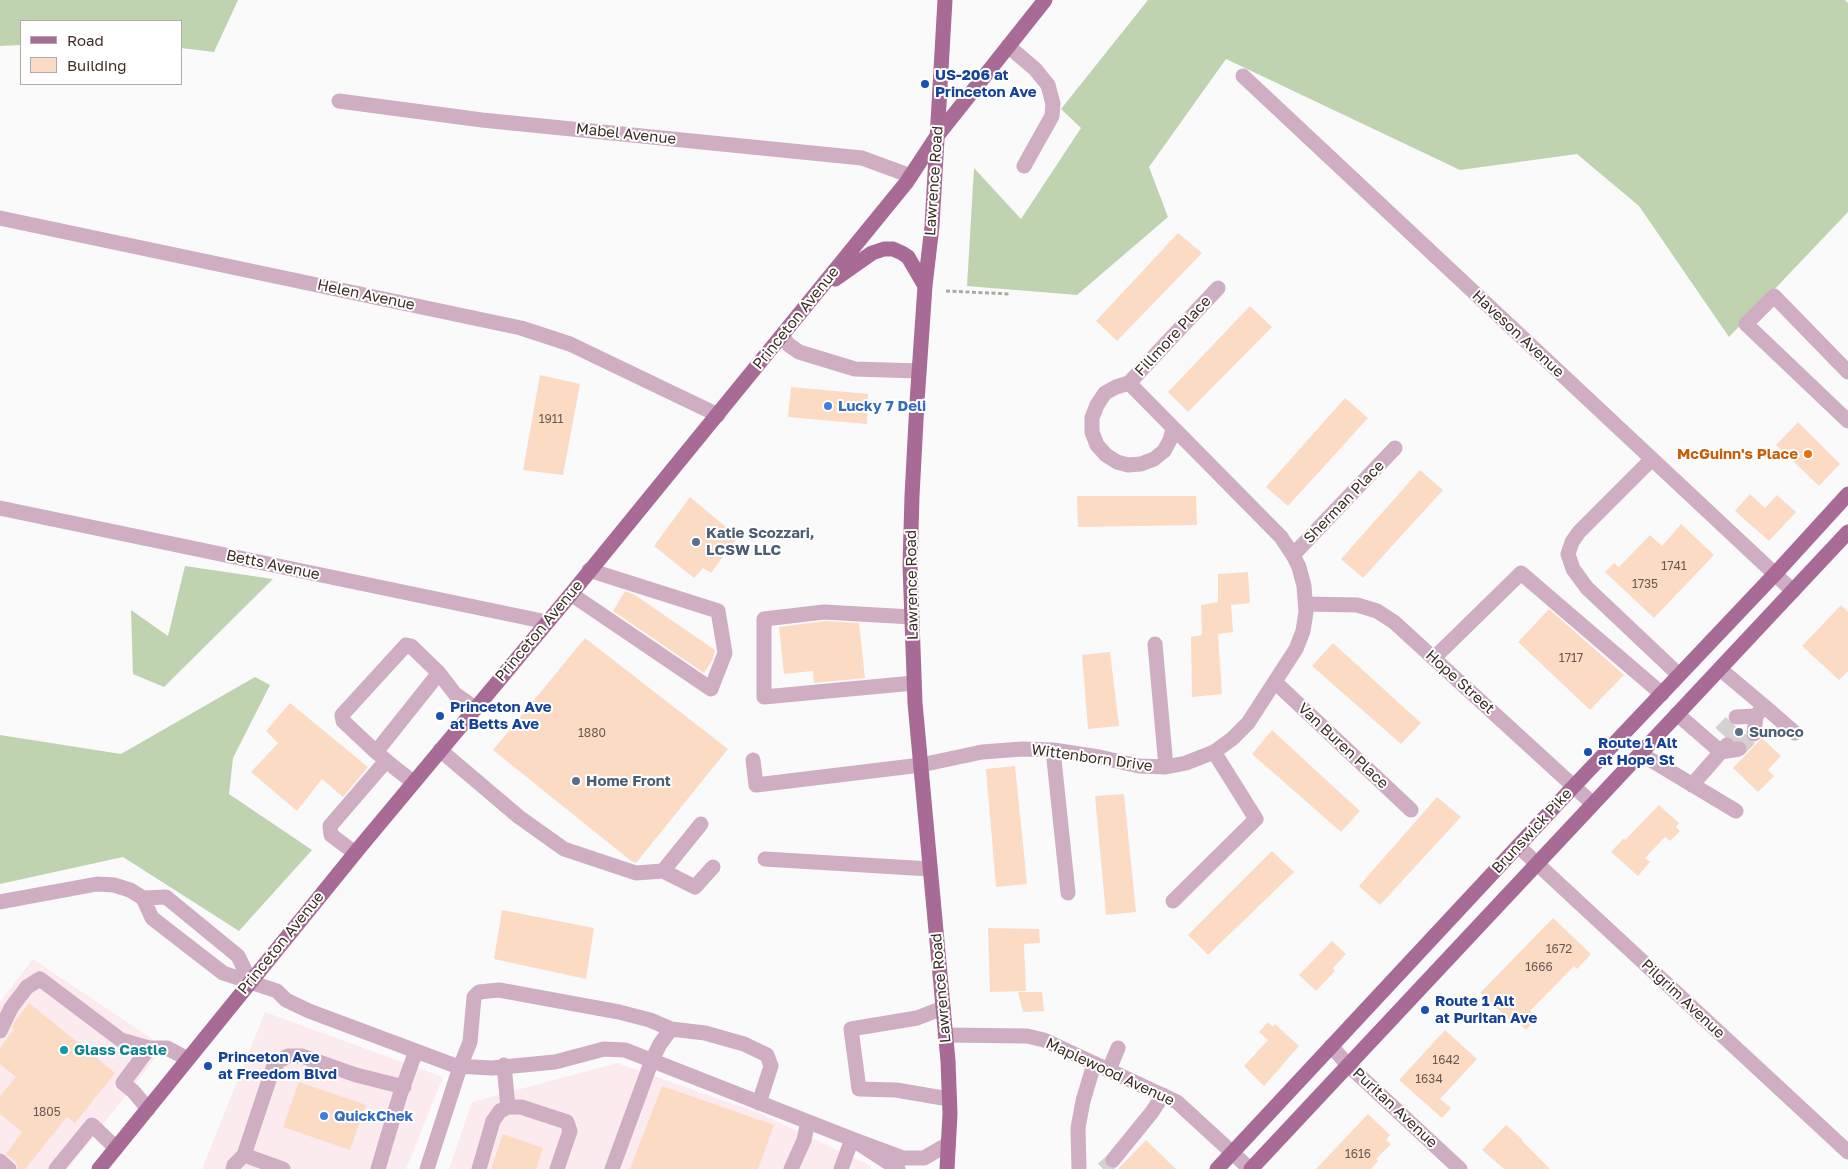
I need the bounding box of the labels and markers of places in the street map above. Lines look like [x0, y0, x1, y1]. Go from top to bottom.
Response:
place label: US-206 at Princeton Ave [935, 66, 1037, 101]
marker: US-206 at Princeton Ave [919, 78, 931, 90]
place label: Lucky 7 Deli [838, 397, 926, 415]
marker: Lucky 7 Deli [822, 400, 834, 412]
place label: McGuinn's Place [1677, 445, 1798, 463]
marker: McGuinn's Place [1802, 448, 1814, 460]
place label: Katie Scozzari, LCSW LLC [706, 524, 815, 559]
marker: Katie Scozzari, LCSW LLC [690, 536, 702, 548]
place label: Princeton Ave at Betts Ave [450, 698, 552, 733]
marker: Princeton Ave at Betts Ave [434, 710, 446, 722]
place label: Sunoco [1749, 723, 1804, 741]
marker: Sunoco [1733, 726, 1745, 738]
place label: Route 1 Alt at Hope St [1598, 734, 1677, 769]
marker: Route 1 Alt at Hope St [1582, 746, 1594, 758]
place label: Home Front [586, 772, 671, 790]
marker: Home Front [570, 775, 582, 787]
place label: Route 1 Alt at Puritan Ave [1435, 992, 1537, 1027]
marker: Route 1 Alt at Puritan Ave [1419, 1004, 1431, 1016]
place label: Glass Castle [74, 1041, 167, 1059]
marker: Glass Castle [58, 1044, 70, 1056]
place label: Princeton Ave at Freedom Blvd [218, 1048, 337, 1083]
marker: Princeton Ave at Freedom Blvd [202, 1060, 214, 1072]
place label: QuickChek [334, 1107, 413, 1125]
marker: QuickChek [318, 1110, 330, 1122]

